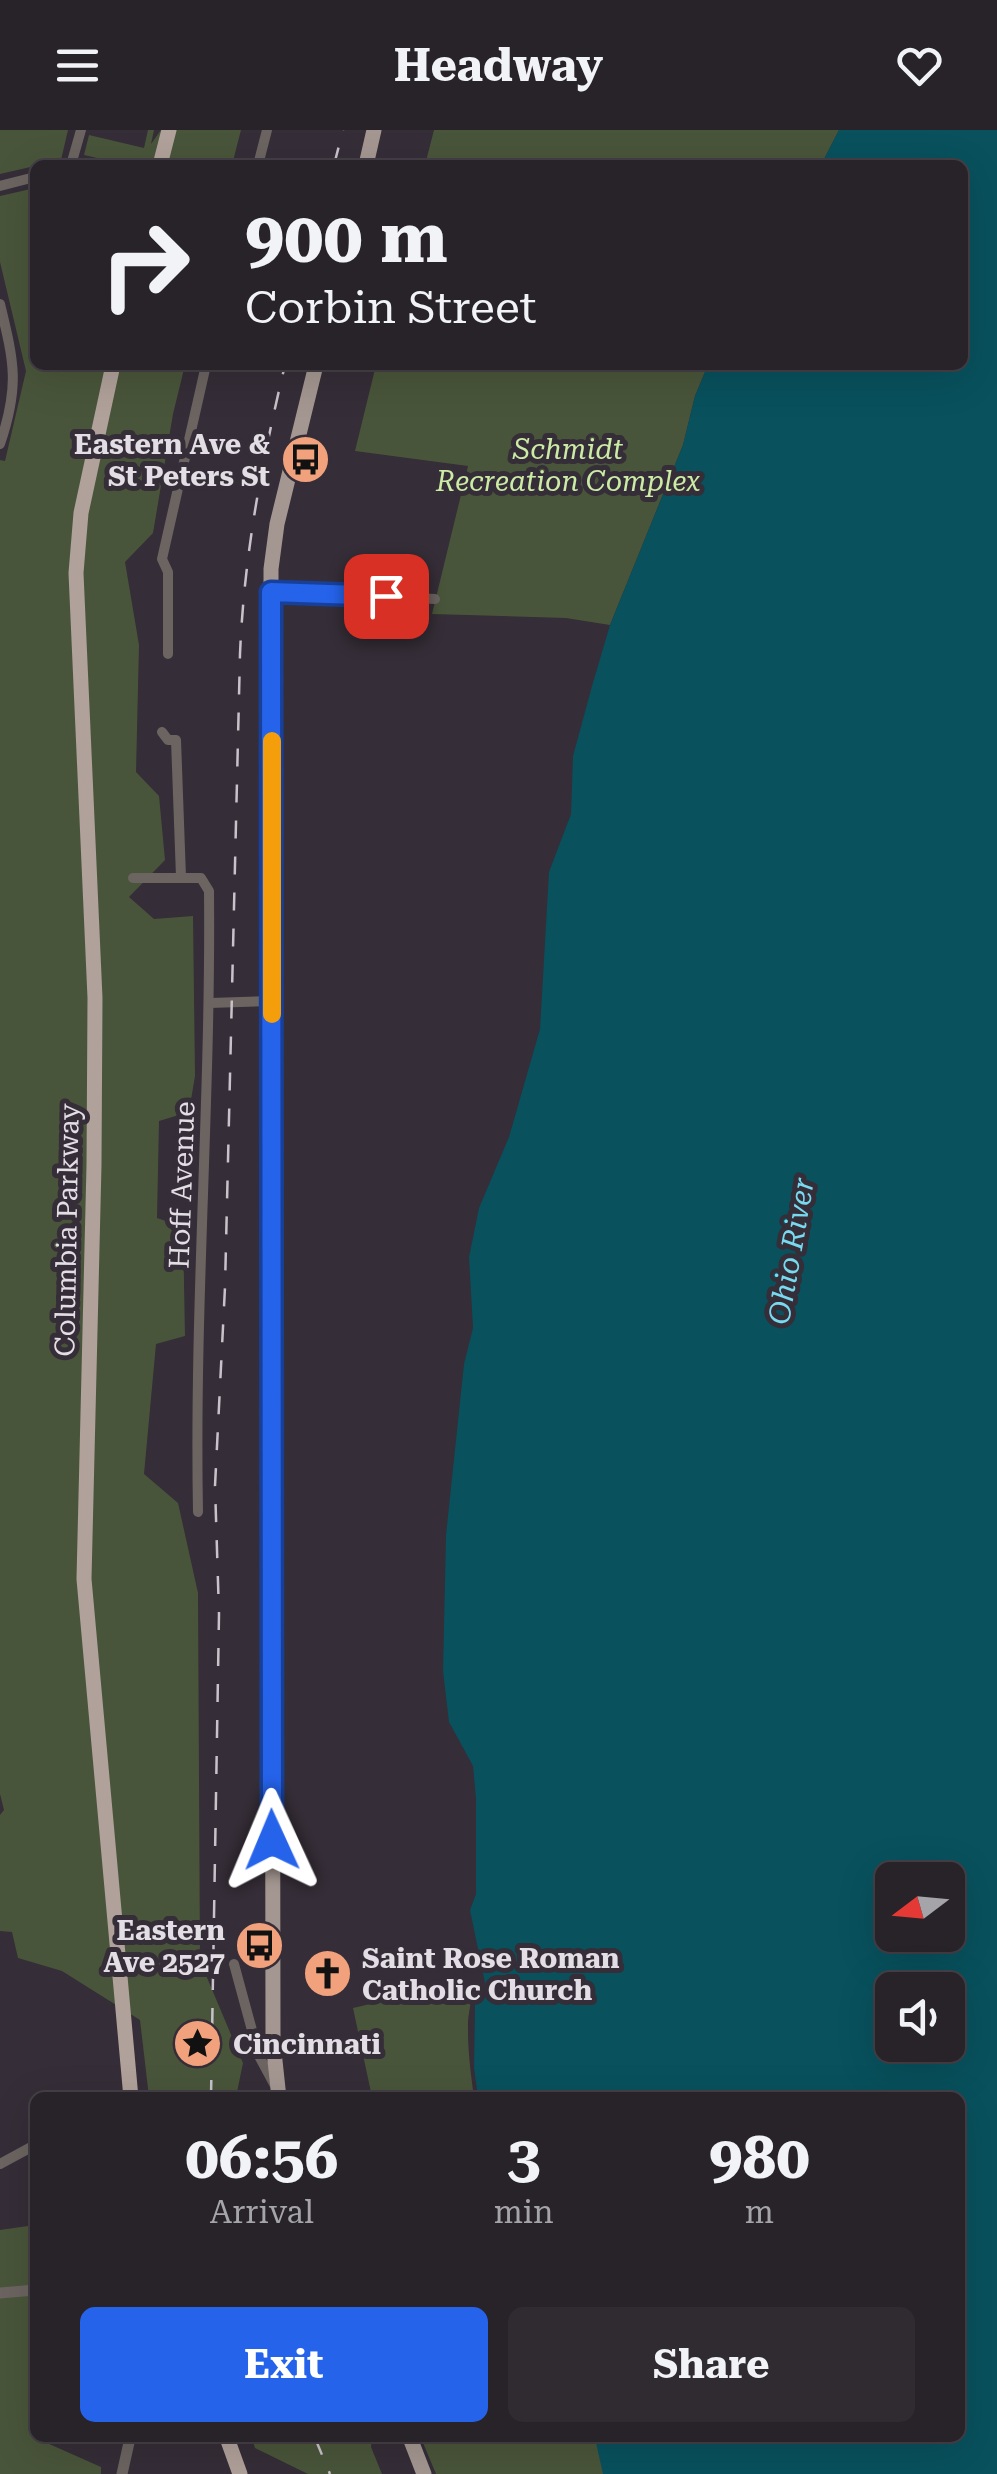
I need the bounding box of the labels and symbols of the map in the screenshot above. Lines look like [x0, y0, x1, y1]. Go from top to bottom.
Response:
place label: Eastern Ave & St Peters St [74, 428, 270, 493]
park label: Schmidt Recreation Complex [435, 433, 700, 498]
bus stop icon: Eastern Ave & St Peters St [279, 434, 331, 486]
pin [344, 554, 429, 639]
street label: Hoff Avenue [163, 1101, 201, 1269]
street label: Columbia Parkway [48, 1103, 86, 1357]
water label: Ohio River [761, 1174, 821, 1327]
position arrow [220, 1788, 324, 1892]
north arrow [875, 1862, 965, 1952]
place label: Eastern Ave 2527 [103, 1914, 225, 1979]
bus stop icon: Eastern Ave 2527 [234, 1920, 286, 1972]
place label: Saint Rose Roman Catholic Church [362, 1942, 620, 2007]
church icon: Saint Rose Roman Catholic Church [301, 1948, 353, 2000]
place icon: Cincinnati [172, 2018, 224, 2070]
place label: Cincinnati [233, 2028, 381, 2061]

